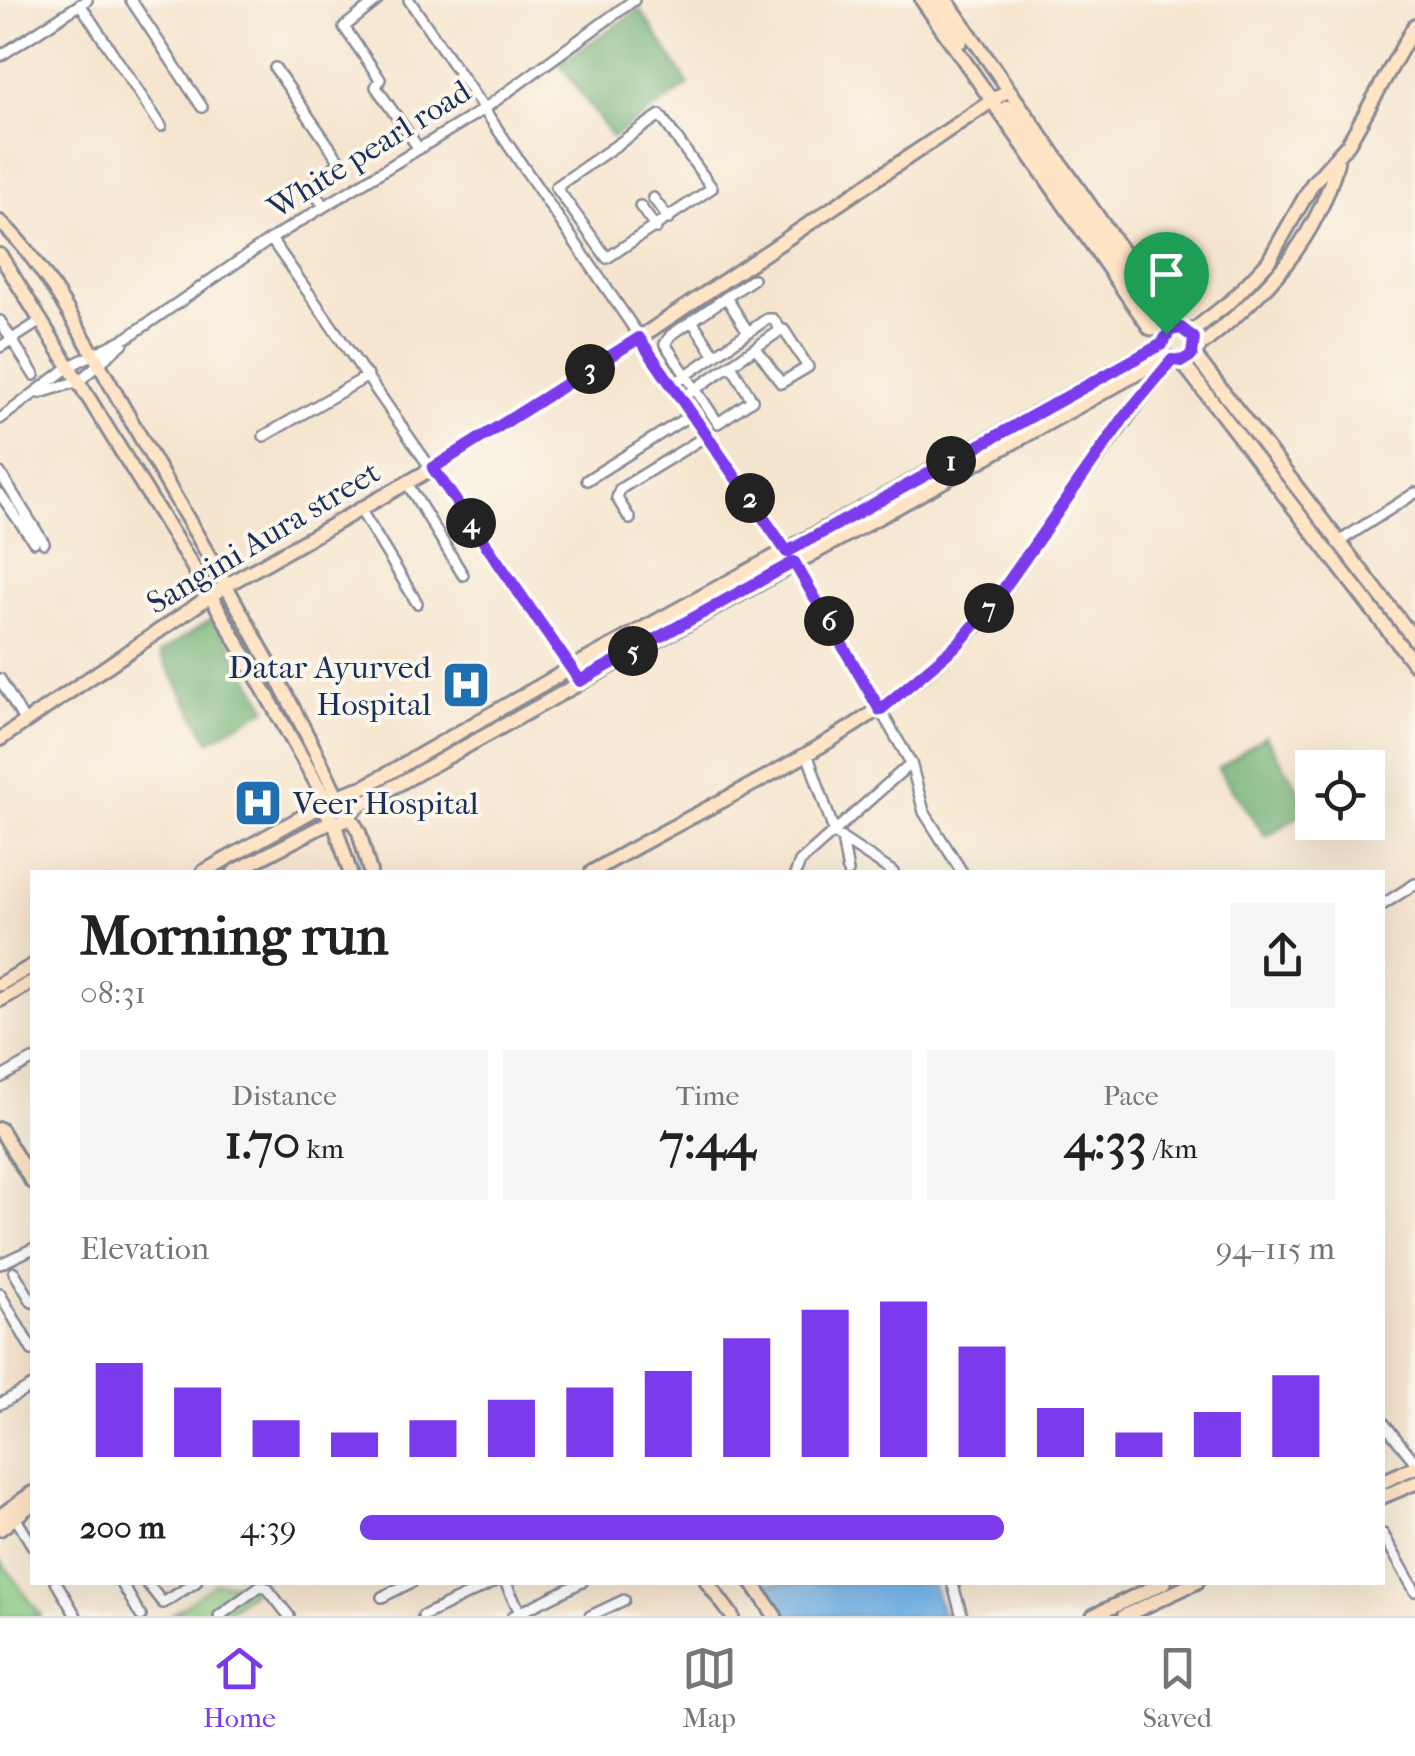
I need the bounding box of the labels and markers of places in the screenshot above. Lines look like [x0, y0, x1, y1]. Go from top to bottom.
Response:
pin [1124, 232, 1209, 335]
pin: 3 [565, 344, 615, 394]
pin: 1 [926, 436, 976, 486]
pin: 2 [725, 473, 775, 523]
pin: 4 [446, 498, 496, 548]
pin: 7 [964, 583, 1014, 633]
pin: 6 [804, 596, 854, 646]
pin: 5 [608, 626, 658, 676]
place label: Datar Ayurved Hospital [228, 649, 432, 723]
hospital icon: Datar Ayurved Hospital [440, 659, 492, 711]
hospital icon: Veer Hospital [232, 777, 284, 829]
place label: Veer Hospital [292, 785, 479, 822]

